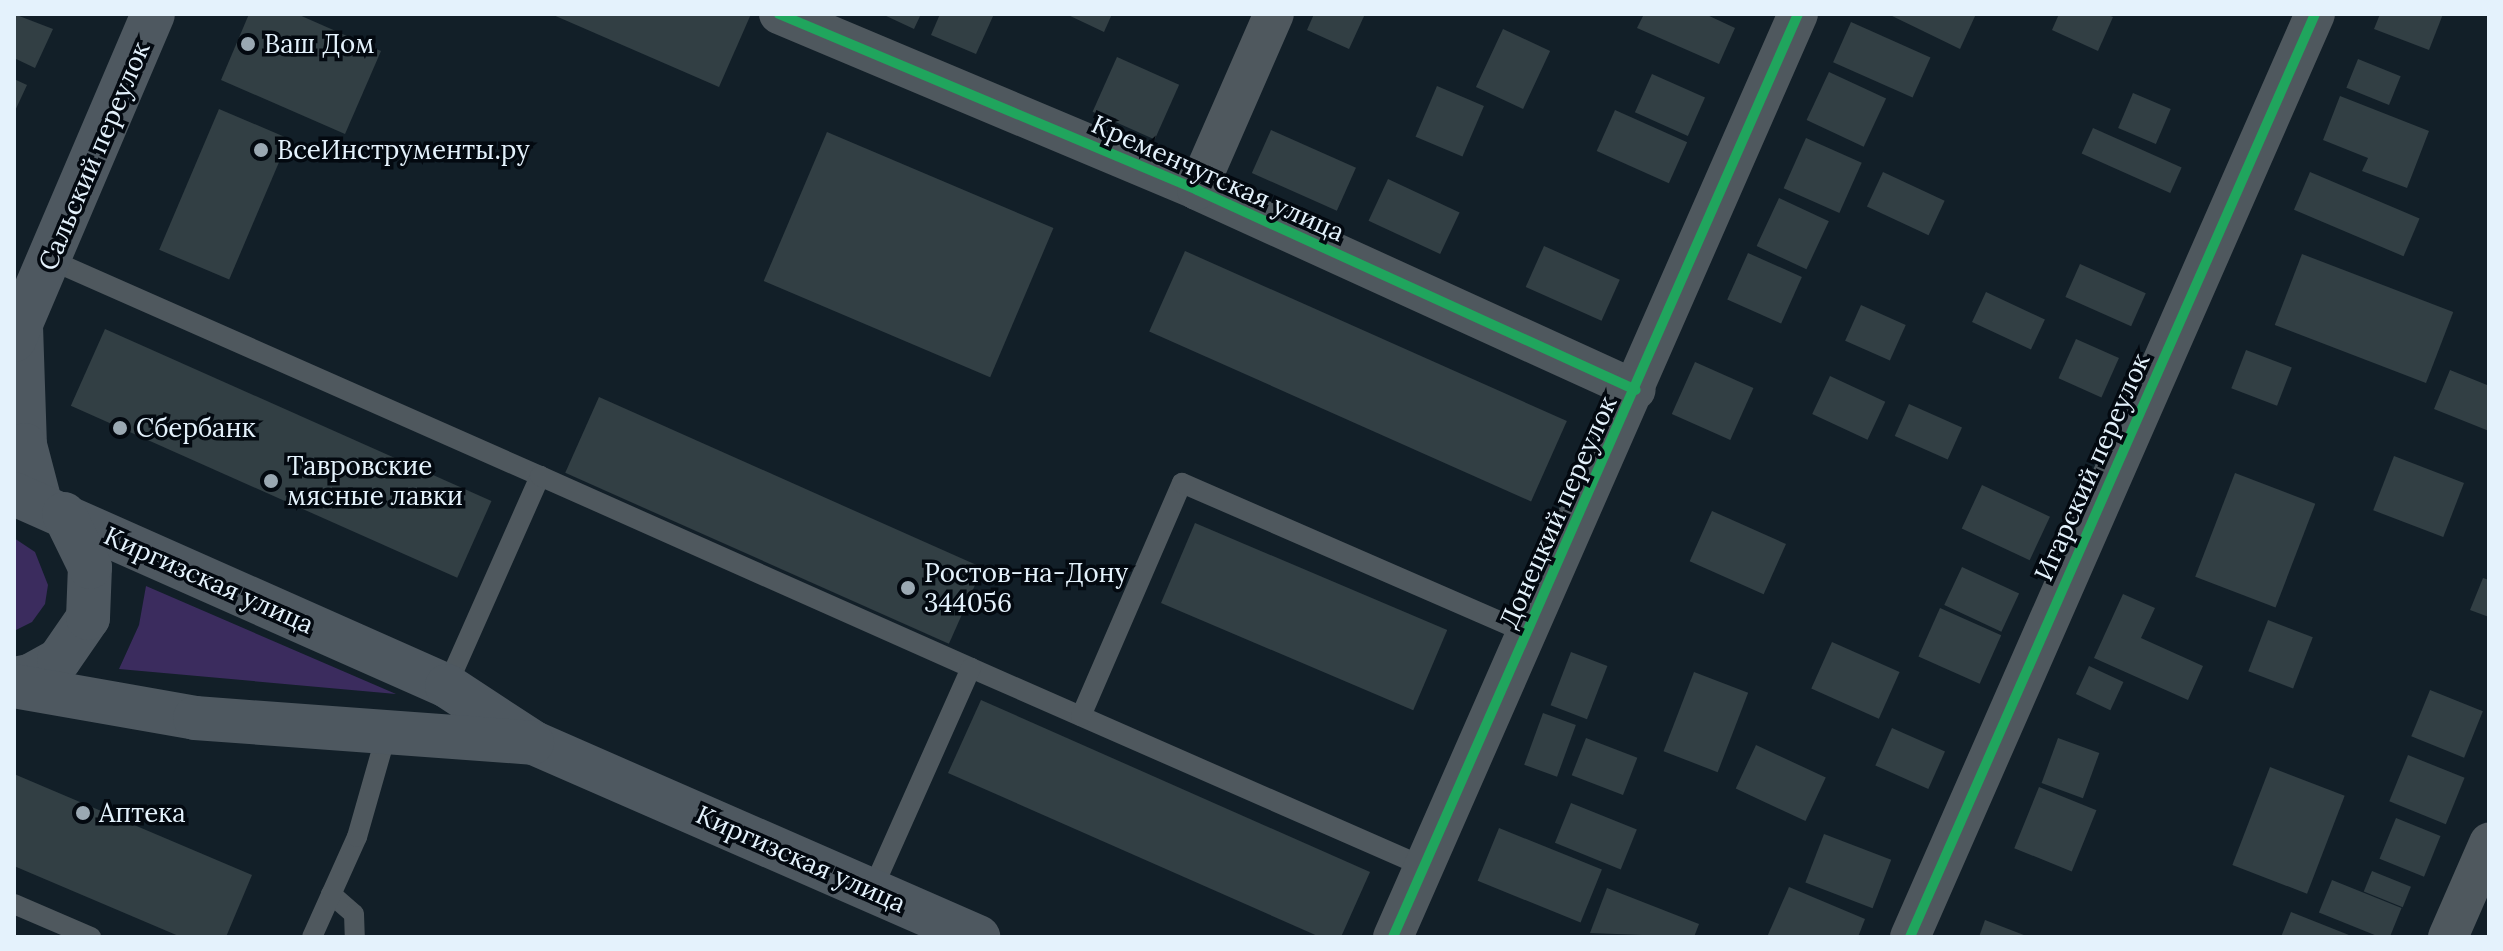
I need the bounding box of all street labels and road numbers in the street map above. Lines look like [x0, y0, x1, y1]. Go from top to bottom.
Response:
street label: Сальский переулок [32, 37, 156, 275]
street label: Кременчугская улица [1087, 108, 1349, 248]
street label: Игарский переулок [2028, 348, 2156, 586]
street label: Донецкий переулок [1493, 391, 1623, 633]
street label: Киргизская улица [99, 520, 319, 640]
street label: Киргизская улица [691, 799, 911, 919]

